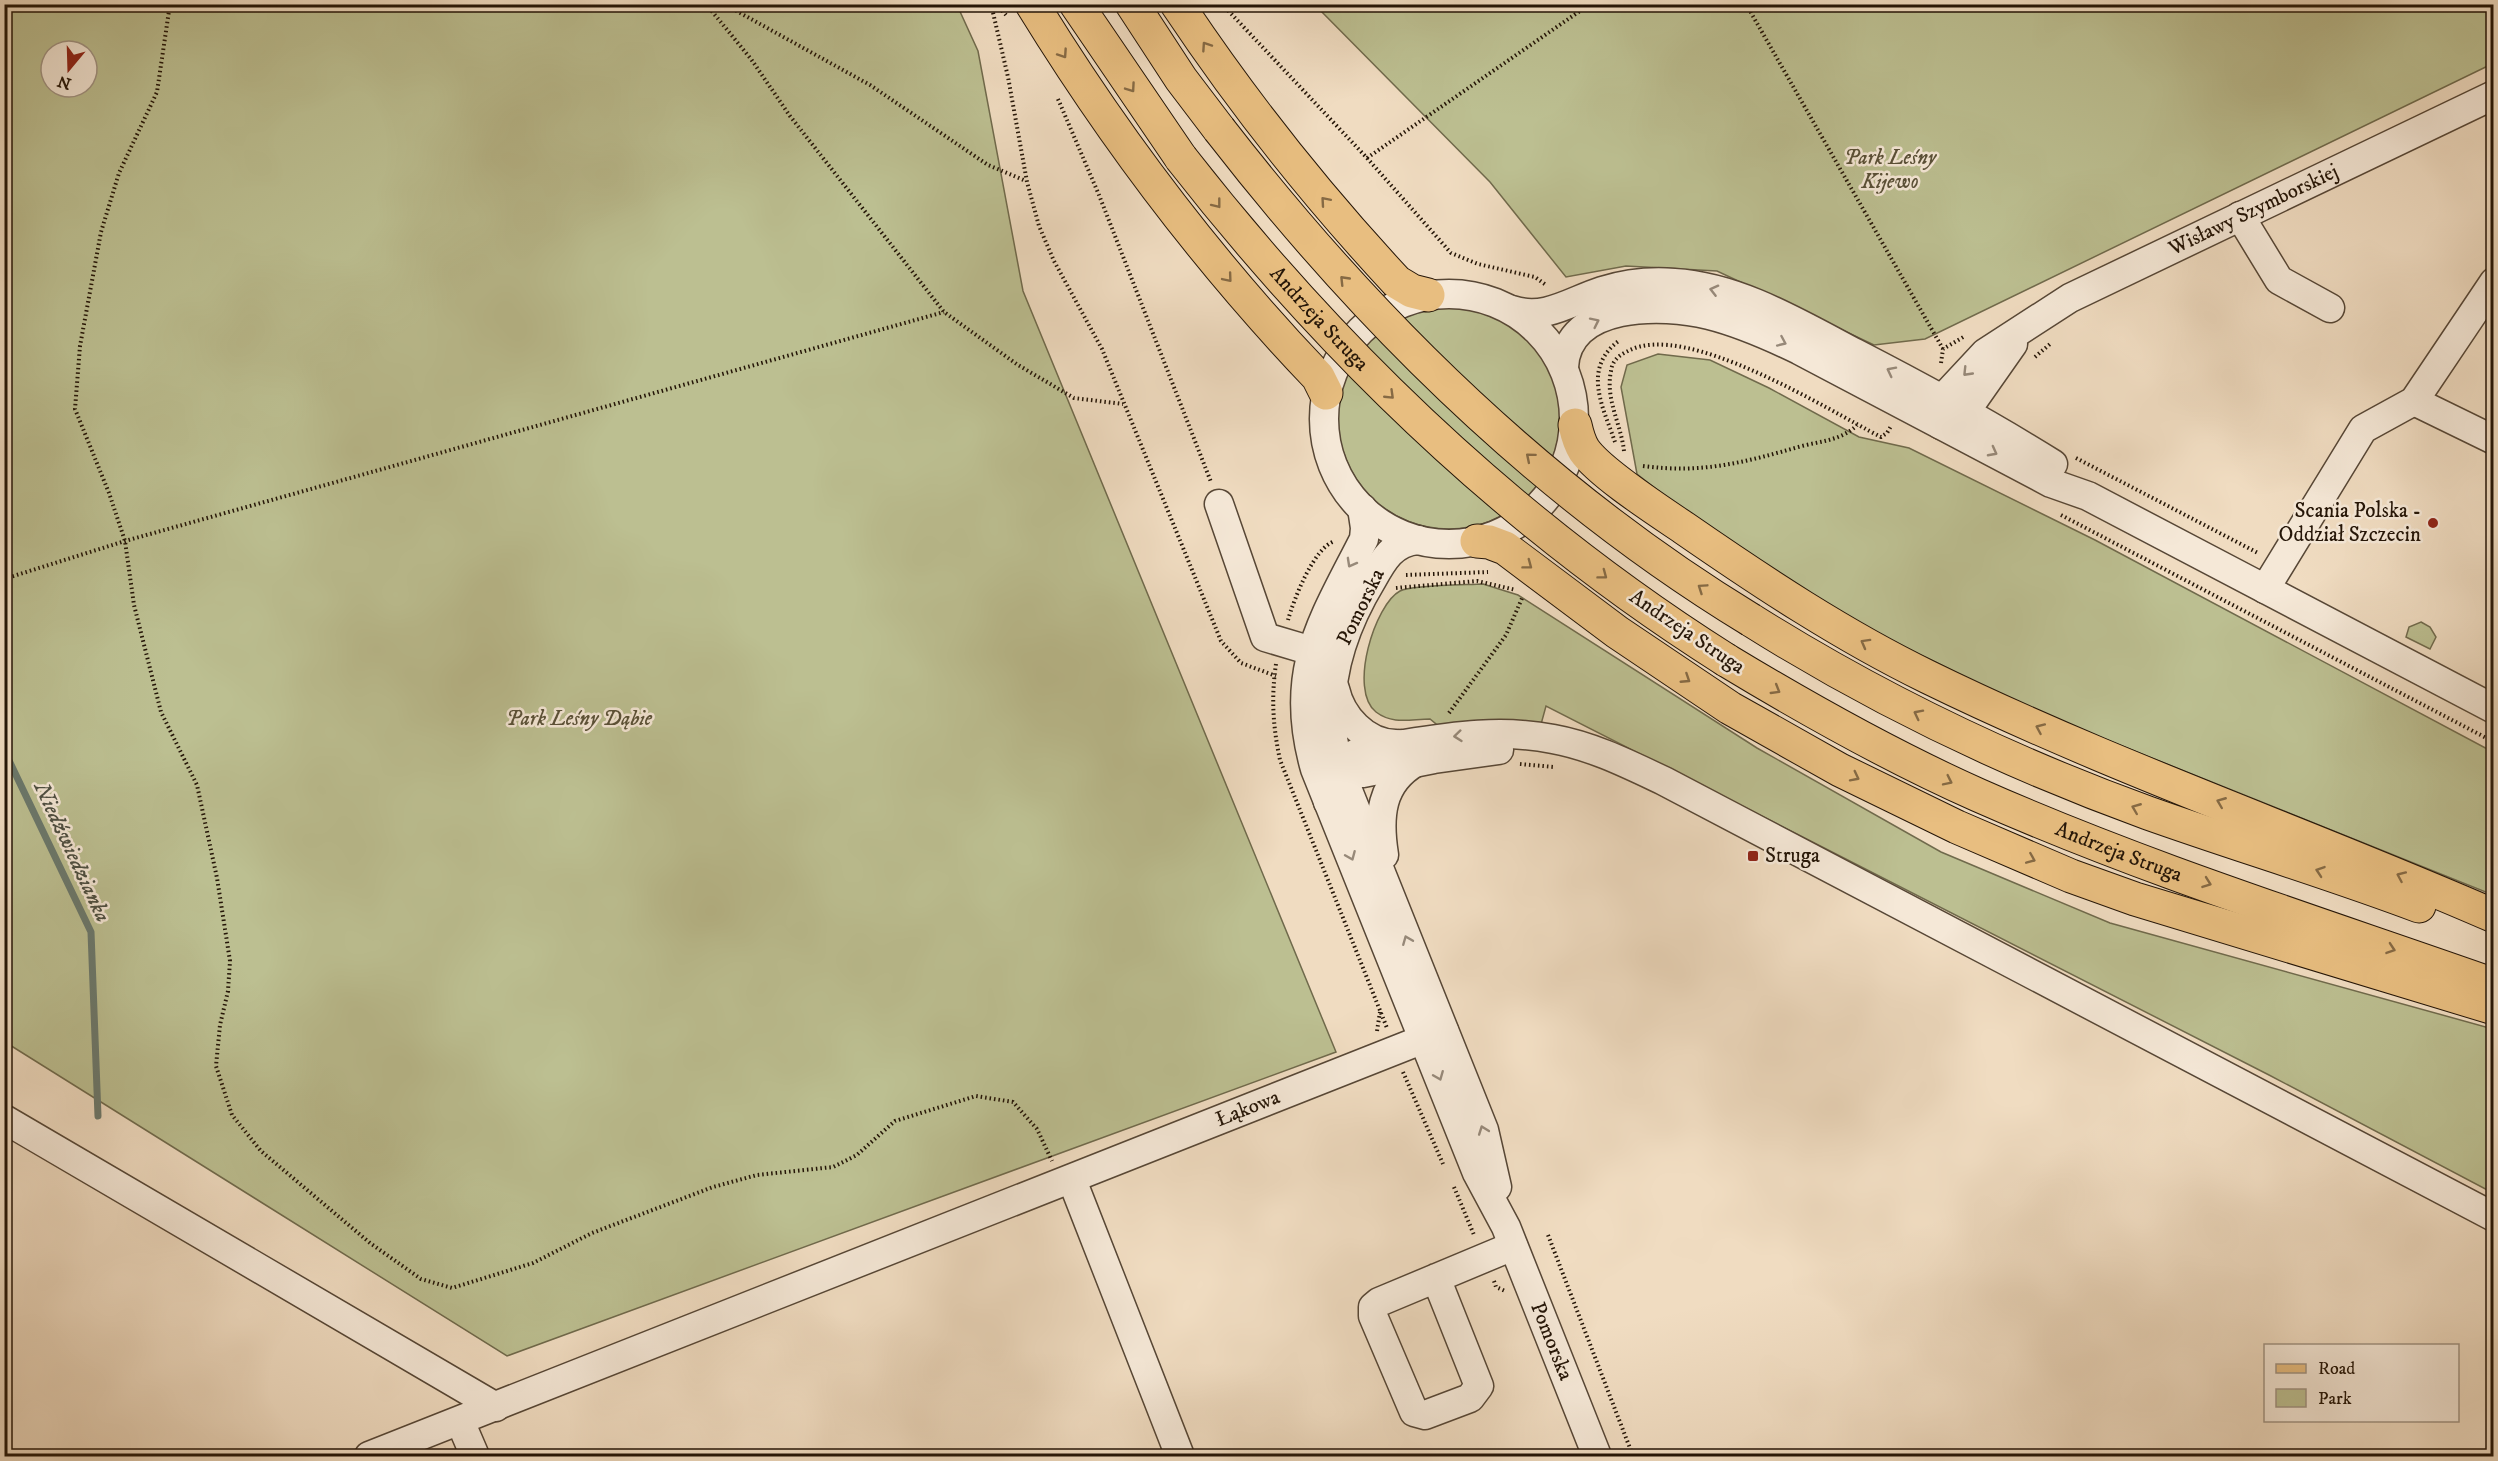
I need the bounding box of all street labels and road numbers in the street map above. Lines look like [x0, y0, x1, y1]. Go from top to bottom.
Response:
street label: Wisławy Szymborskiej [2164, 158, 2342, 262]
street label: Andrzeja Struga [1264, 261, 1374, 377]
street label: Pomorska [1331, 564, 1391, 650]
street label: Andrzeja Struga [1624, 584, 1750, 680]
street label: Andrzeja Struga [2051, 816, 2186, 888]
street label: Łąkowa [1212, 1084, 1284, 1133]
street label: Pomorska [1524, 1298, 1579, 1384]

